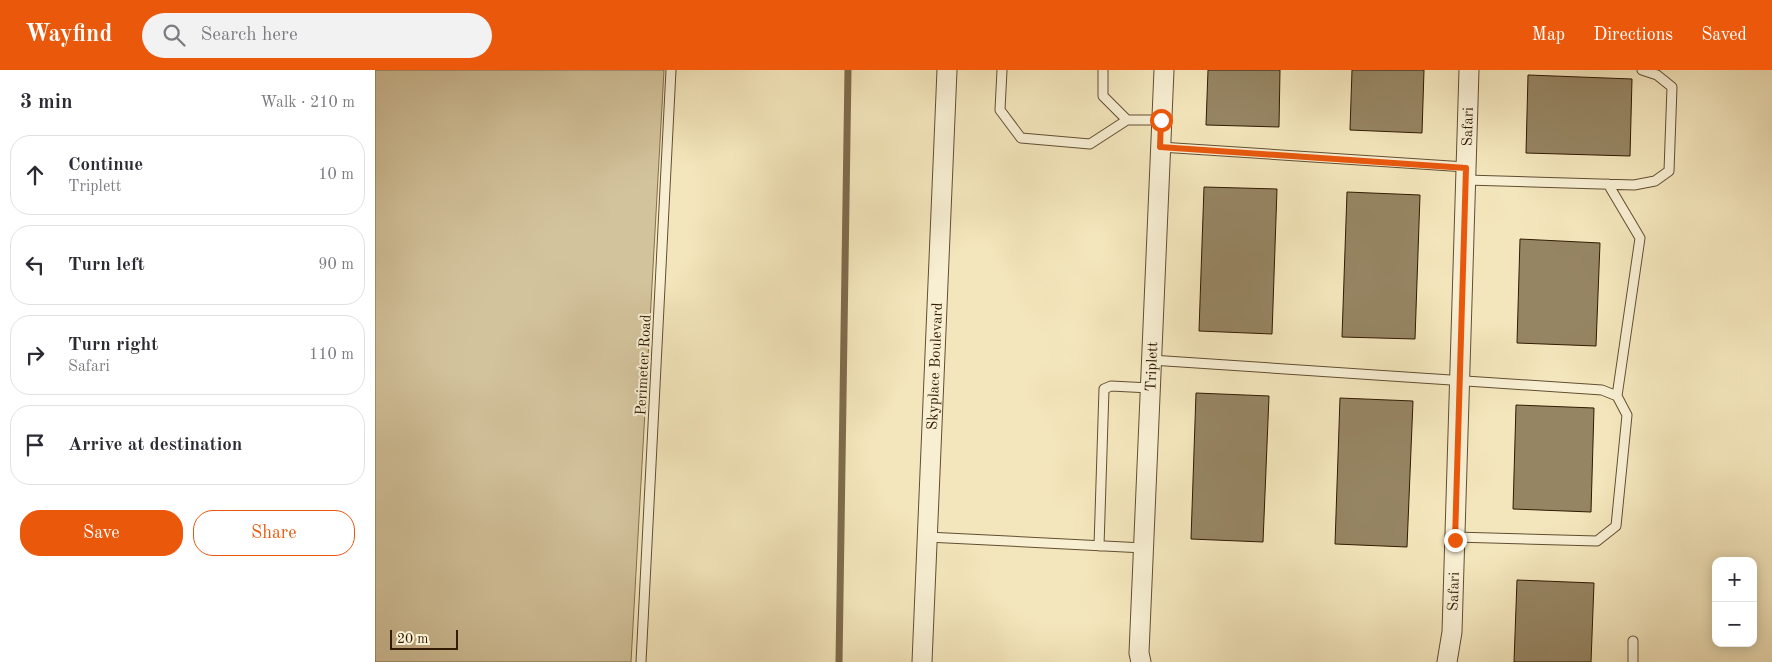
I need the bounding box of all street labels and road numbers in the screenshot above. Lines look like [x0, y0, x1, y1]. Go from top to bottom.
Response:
street label: Safari [1461, 107, 1477, 147]
street label: Skyplace Boulevard [926, 302, 946, 430]
street label: Perimeter Road [634, 314, 655, 416]
street label: Triplett [1144, 341, 1161, 392]
street label: Safari [1447, 572, 1463, 611]

